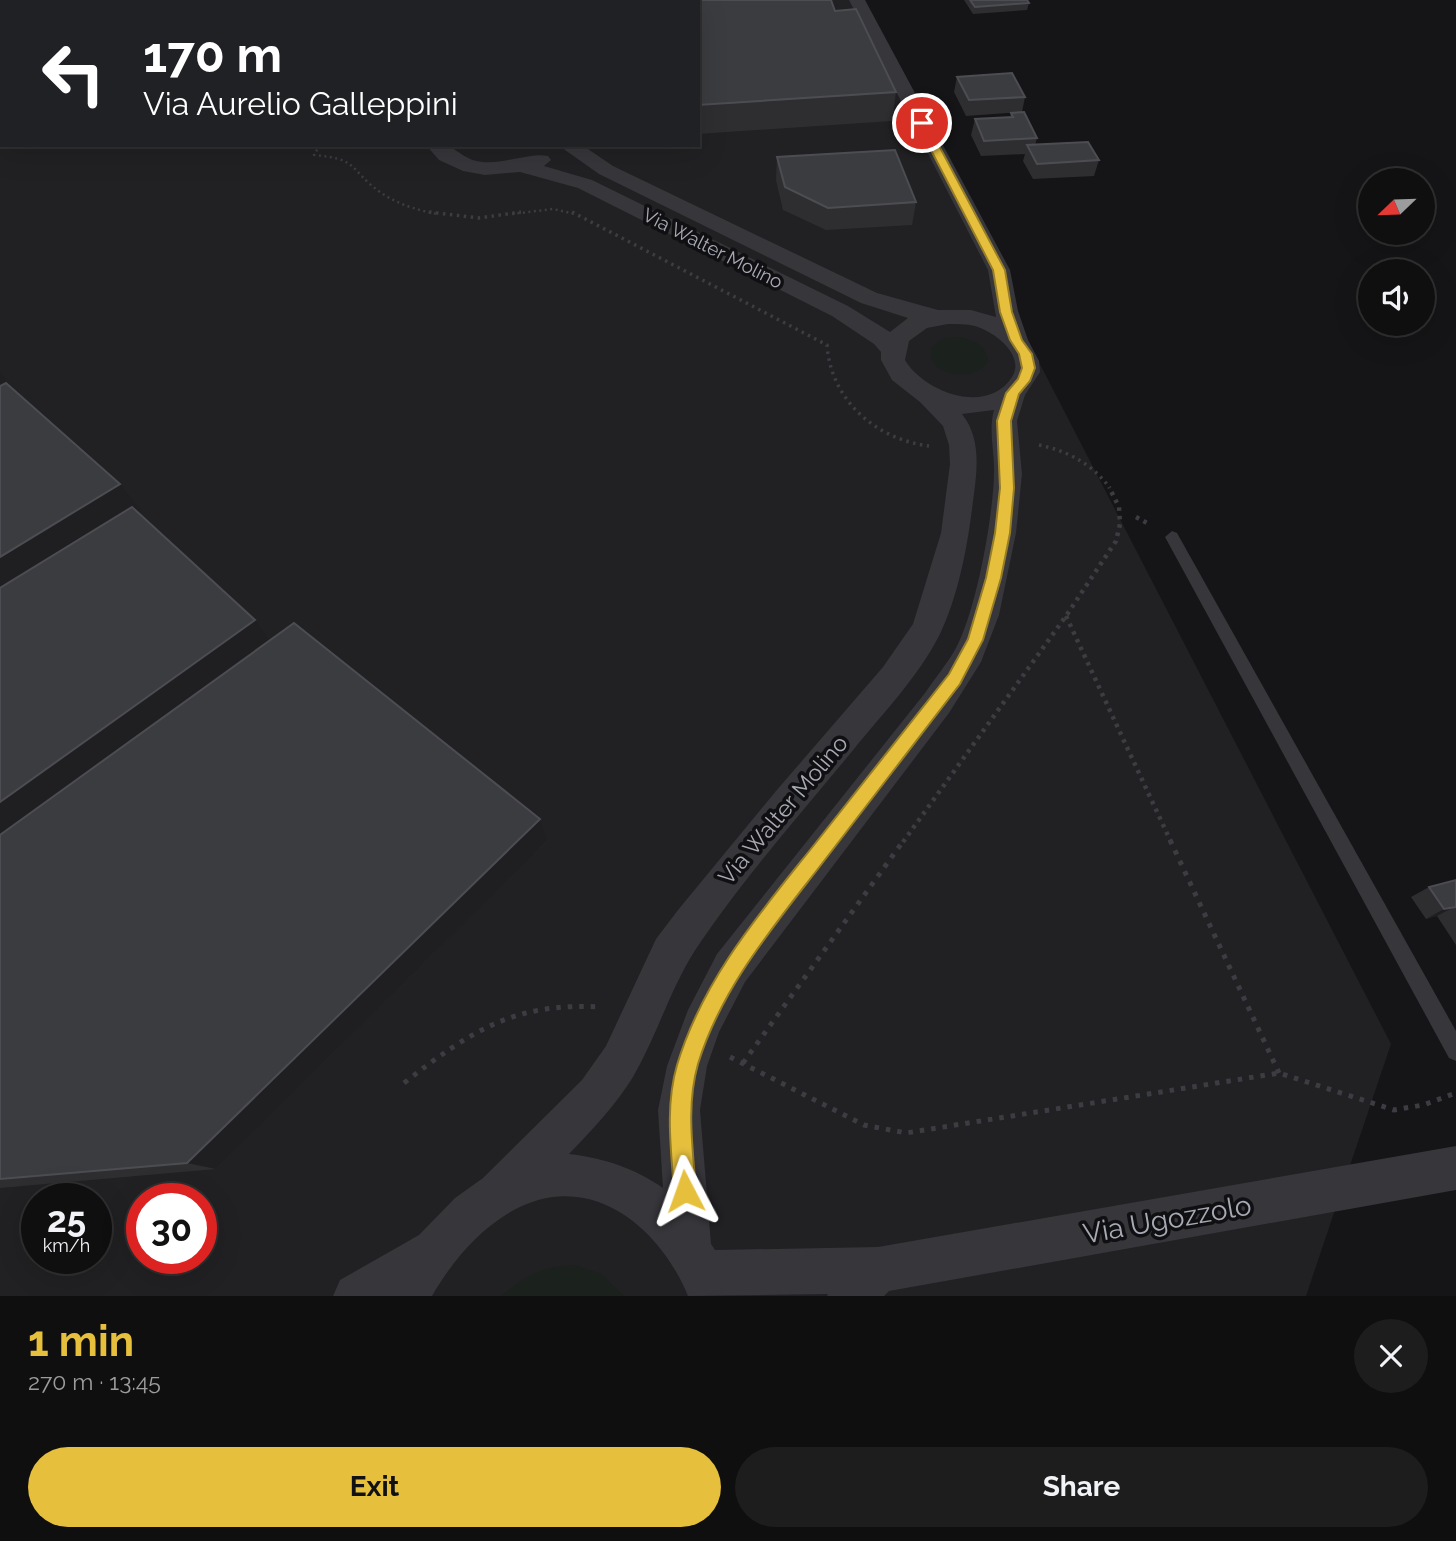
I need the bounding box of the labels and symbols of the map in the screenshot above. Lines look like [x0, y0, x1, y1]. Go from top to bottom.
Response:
pin [892, 93, 952, 153]
north arrow [1358, 168, 1435, 245]
street label: Via Walter Molino [639, 203, 787, 293]
street label: Via Walter Molino [712, 730, 853, 890]
position arrow [648, 1154, 722, 1228]
speed limit sign: 30 [126, 1183, 217, 1274]
street label: Via Ugozzolo [1080, 1188, 1254, 1251]

